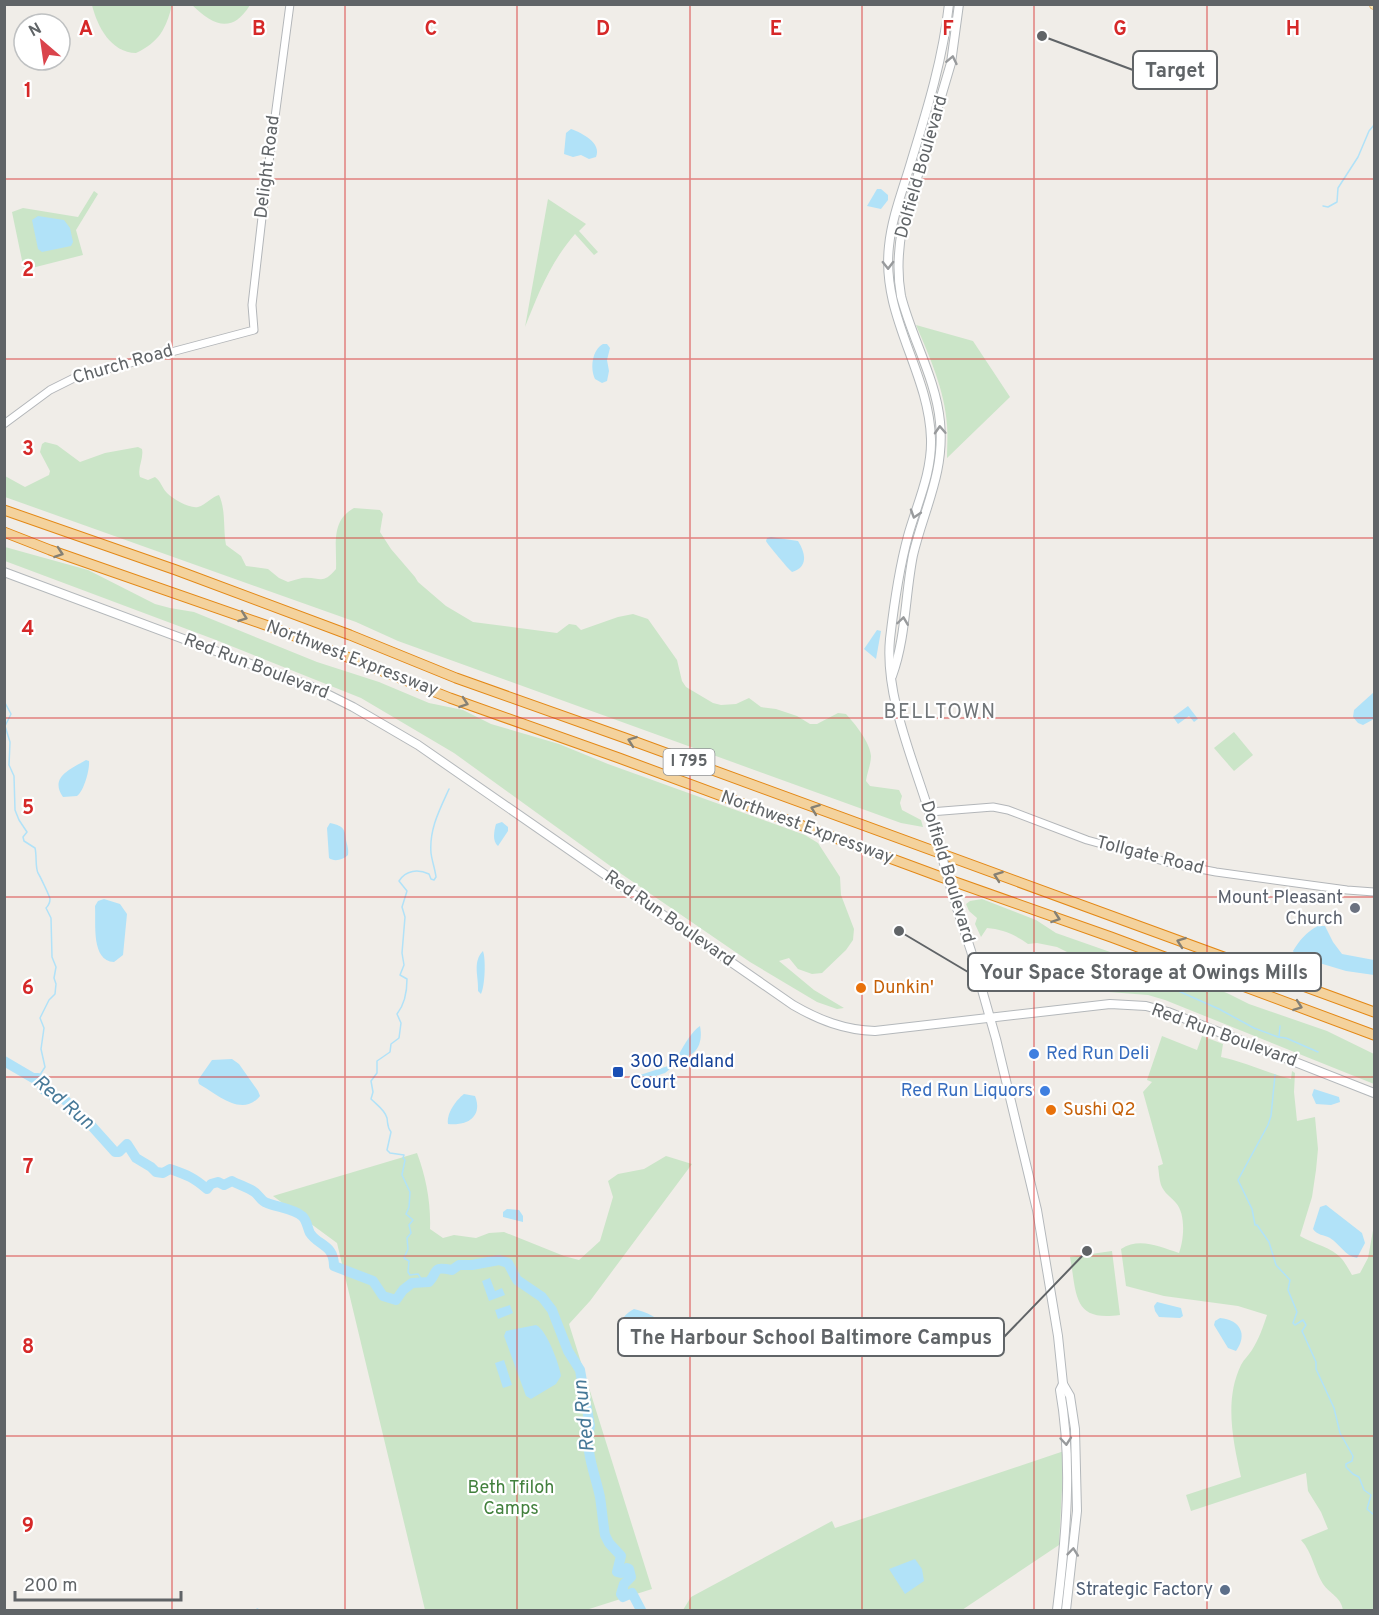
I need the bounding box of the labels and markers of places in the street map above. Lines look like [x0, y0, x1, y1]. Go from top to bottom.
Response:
callout: Target [1133, 51, 1217, 89]
place label: Mount Pleasant Church [1218, 887, 1343, 931]
marker: Mount Pleasant Church [1348, 901, 1362, 915]
callout: Your Space Storage at Owings Mills [968, 953, 1321, 991]
place label: Dunkin' [873, 977, 934, 1000]
marker: Dunkin' [854, 981, 868, 995]
place label: Red Run Deli [1046, 1043, 1149, 1066]
marker: Red Run Deli [1027, 1047, 1041, 1061]
place label: 300 Redland Court [630, 1051, 734, 1095]
marker: 300 Redland Court [611, 1065, 625, 1079]
place label: Red Run Liquors [901, 1080, 1033, 1103]
marker: Red Run Liquors [1038, 1084, 1052, 1098]
place label: Sushi Q2 [1063, 1099, 1135, 1122]
marker: Sushi Q2 [1044, 1103, 1058, 1117]
callout: The Harbour School Baltimore Campus [618, 1318, 1004, 1356]
place label: Strategic Factory [1075, 1579, 1213, 1602]
marker: Strategic Factory [1218, 1583, 1232, 1597]

